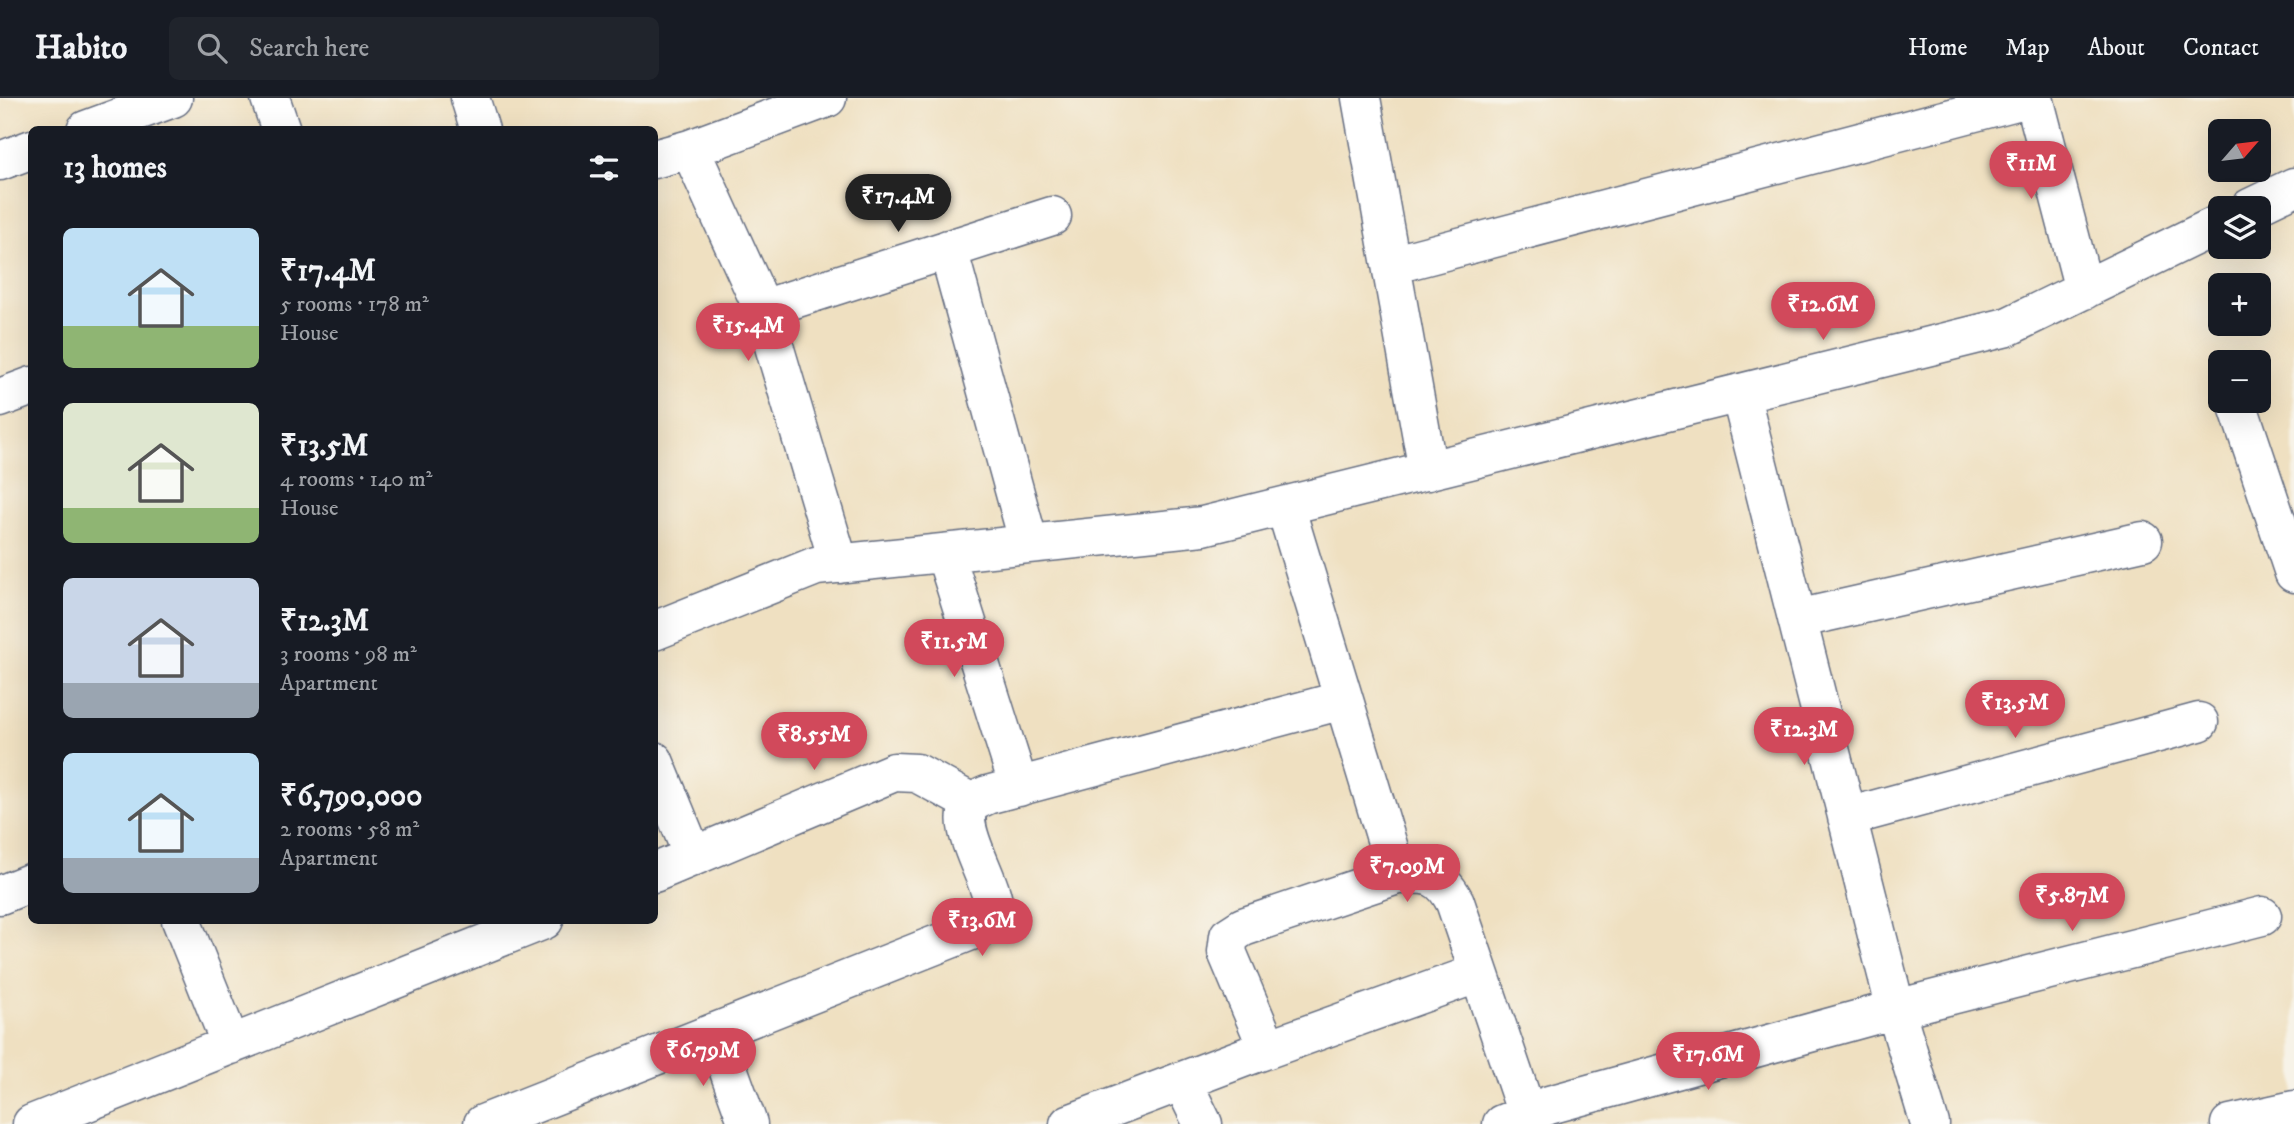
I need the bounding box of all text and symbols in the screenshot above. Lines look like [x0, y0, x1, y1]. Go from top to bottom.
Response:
search box [169, 17, 659, 80]
text: Habito [35, 28, 127, 69]
icon: search [193, 29, 231, 67]
text: Search here [249, 32, 369, 65]
text: Home [1908, 33, 1967, 63]
text: Map [2005, 33, 2050, 63]
text: About [2088, 33, 2145, 63]
text: Contact [2183, 33, 2259, 63]
north arrow [2208, 119, 2272, 182]
map controls [2208, 119, 2271, 413]
pin: ₹11M [1990, 141, 2072, 201]
icon: filters [585, 149, 623, 187]
text: ₹11M [2005, 149, 2057, 178]
text: 13 homes [63, 150, 167, 187]
pin: ₹17.4M [841, 174, 955, 234]
text: ₹17.4M [861, 182, 935, 211]
button: layers [2208, 196, 2271, 259]
text: ₹17.4M [280, 253, 376, 290]
icon: home [119, 256, 203, 340]
button: + [2208, 273, 2271, 336]
pin: ₹12.6M [1766, 282, 1880, 342]
text: 5 rooms · 178 m² [280, 290, 429, 319]
text: ₹12.6M [1787, 290, 1859, 319]
pin: ₹15.4M [691, 303, 805, 363]
text: ₹15.4M [712, 311, 784, 340]
text: House [280, 319, 338, 348]
button: − [2208, 350, 2271, 413]
text: ₹13.5M [280, 428, 368, 465]
icon: home [119, 431, 203, 515]
text: 4 rooms · 140 m² [280, 465, 433, 494]
text: House [280, 494, 338, 523]
text: ₹12.3M [280, 603, 369, 640]
icon: home [119, 606, 203, 690]
pin: ₹11.5M [897, 620, 1011, 679]
text: ₹11.5M [920, 627, 988, 656]
text: 3 rooms · 98 m² [280, 640, 417, 669]
text: Apartment [280, 669, 378, 698]
pin: ₹13.5M [1958, 680, 2072, 740]
text: ₹13.5M [1981, 688, 2049, 717]
pin: ₹12.3M [1747, 708, 1861, 767]
pin: ₹8.55M [757, 712, 871, 772]
text: ₹12.3M [1770, 715, 1838, 744]
text: ₹8.55M [777, 720, 851, 749]
text: ₹6,790,000 [280, 778, 422, 815]
icon: home [119, 781, 203, 865]
text: 2 rooms · 58 m² [280, 815, 419, 844]
text: Apartment [280, 844, 378, 873]
pin: ₹7.09M [1350, 844, 1464, 904]
text: ₹7.09M [1369, 852, 1445, 881]
pin: ₹5.87M [2015, 874, 2129, 933]
text: ₹5.87M [2035, 881, 2109, 910]
pin: ₹13.6M [925, 898, 1039, 958]
text: ₹13.6M [948, 906, 1016, 935]
pin: ₹6.79M [646, 1028, 760, 1088]
pin: ₹17.6M [1651, 1032, 1765, 1092]
text: ₹6.79M [666, 1036, 740, 1065]
text: ₹17.6M [1672, 1040, 1744, 1069]

